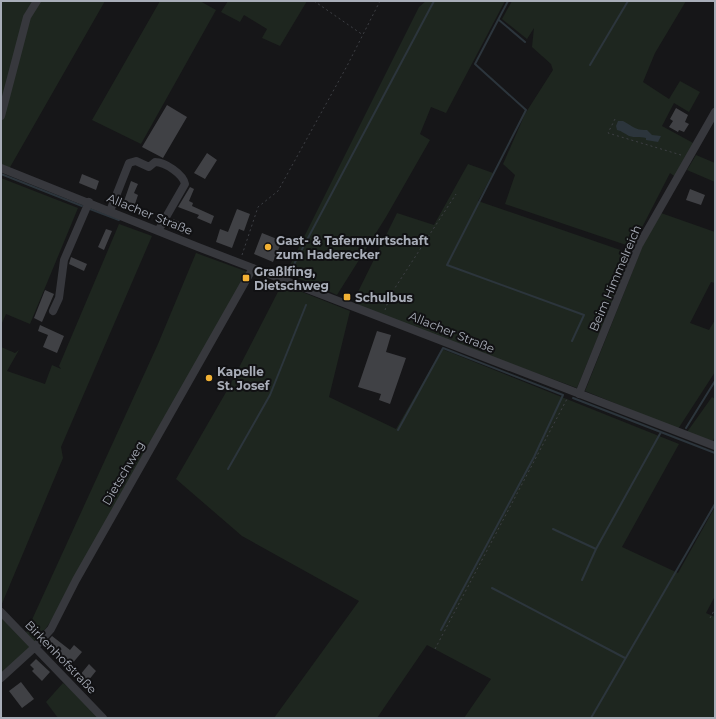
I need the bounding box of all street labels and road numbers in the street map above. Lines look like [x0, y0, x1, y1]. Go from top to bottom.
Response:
street label: Allacher Straße [105, 190, 195, 238]
street label: Beim Himmelreich [586, 222, 644, 334]
street label: Allacher Straße [407, 308, 497, 356]
street label: Dietschweg [99, 438, 147, 508]
street label: Birkenhofstraße [22, 617, 100, 697]

